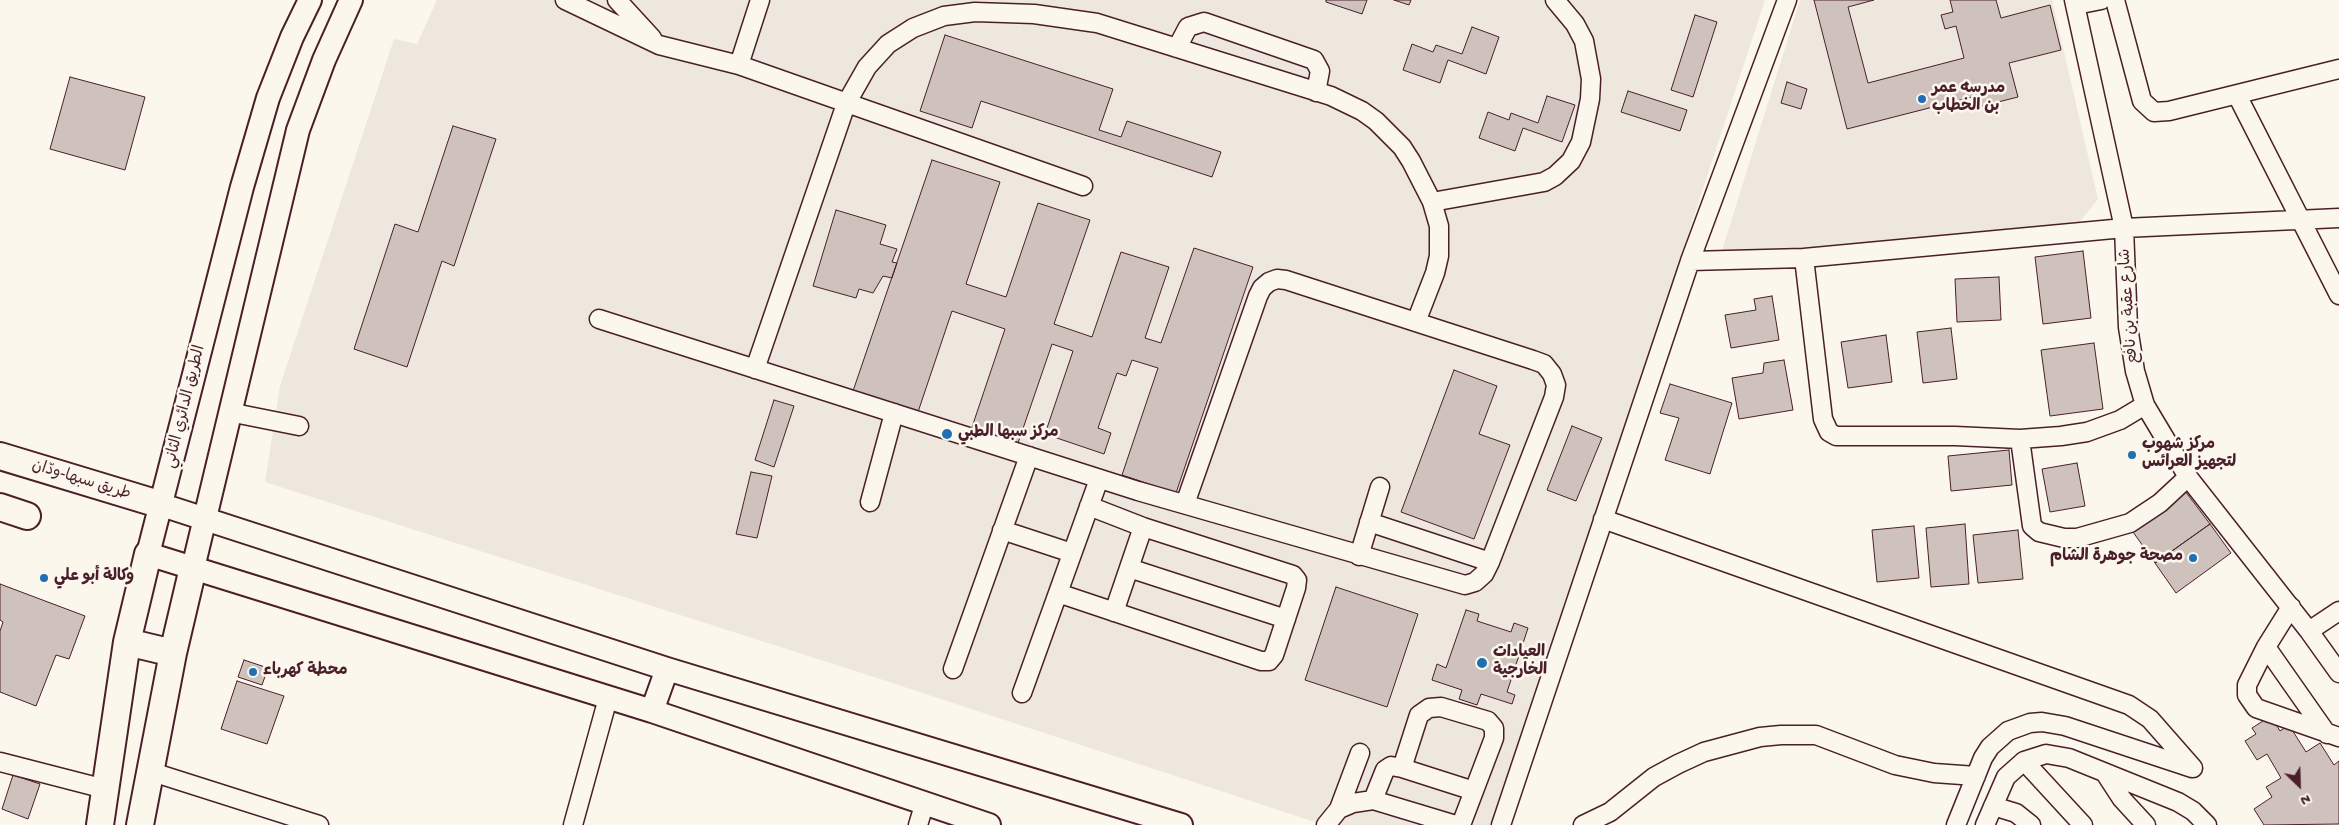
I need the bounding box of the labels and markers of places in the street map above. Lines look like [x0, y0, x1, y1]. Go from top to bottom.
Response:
place label: مدرسه عمر بن الخطاب [1932, 80, 2005, 118]
marker: مدرسه عمر بن الخطاب [1916, 93, 1928, 105]
place label: مركز سبها الطبي [958, 424, 1059, 444]
marker: مركز سبها الطبي [940, 427, 954, 441]
place label: مركز شهوب لتجهيز العرائس [2142, 436, 2236, 474]
marker: مركز شهوب لتجهيز العرائس [2126, 449, 2138, 461]
place label: مصحة جوهرة الشام [2050, 548, 2183, 568]
marker: مصحة جوهرة الشام [2187, 552, 2199, 564]
place label: وكالة أبو علي [54, 568, 134, 588]
marker: وكالة أبو علي [38, 572, 50, 584]
place label: العيادات الخارجية [1493, 644, 1547, 682]
marker: العيادات الخارجية [1475, 656, 1489, 670]
place label: محطة كهرباء [263, 662, 348, 682]
marker: محطة كهرباء [247, 666, 259, 678]

